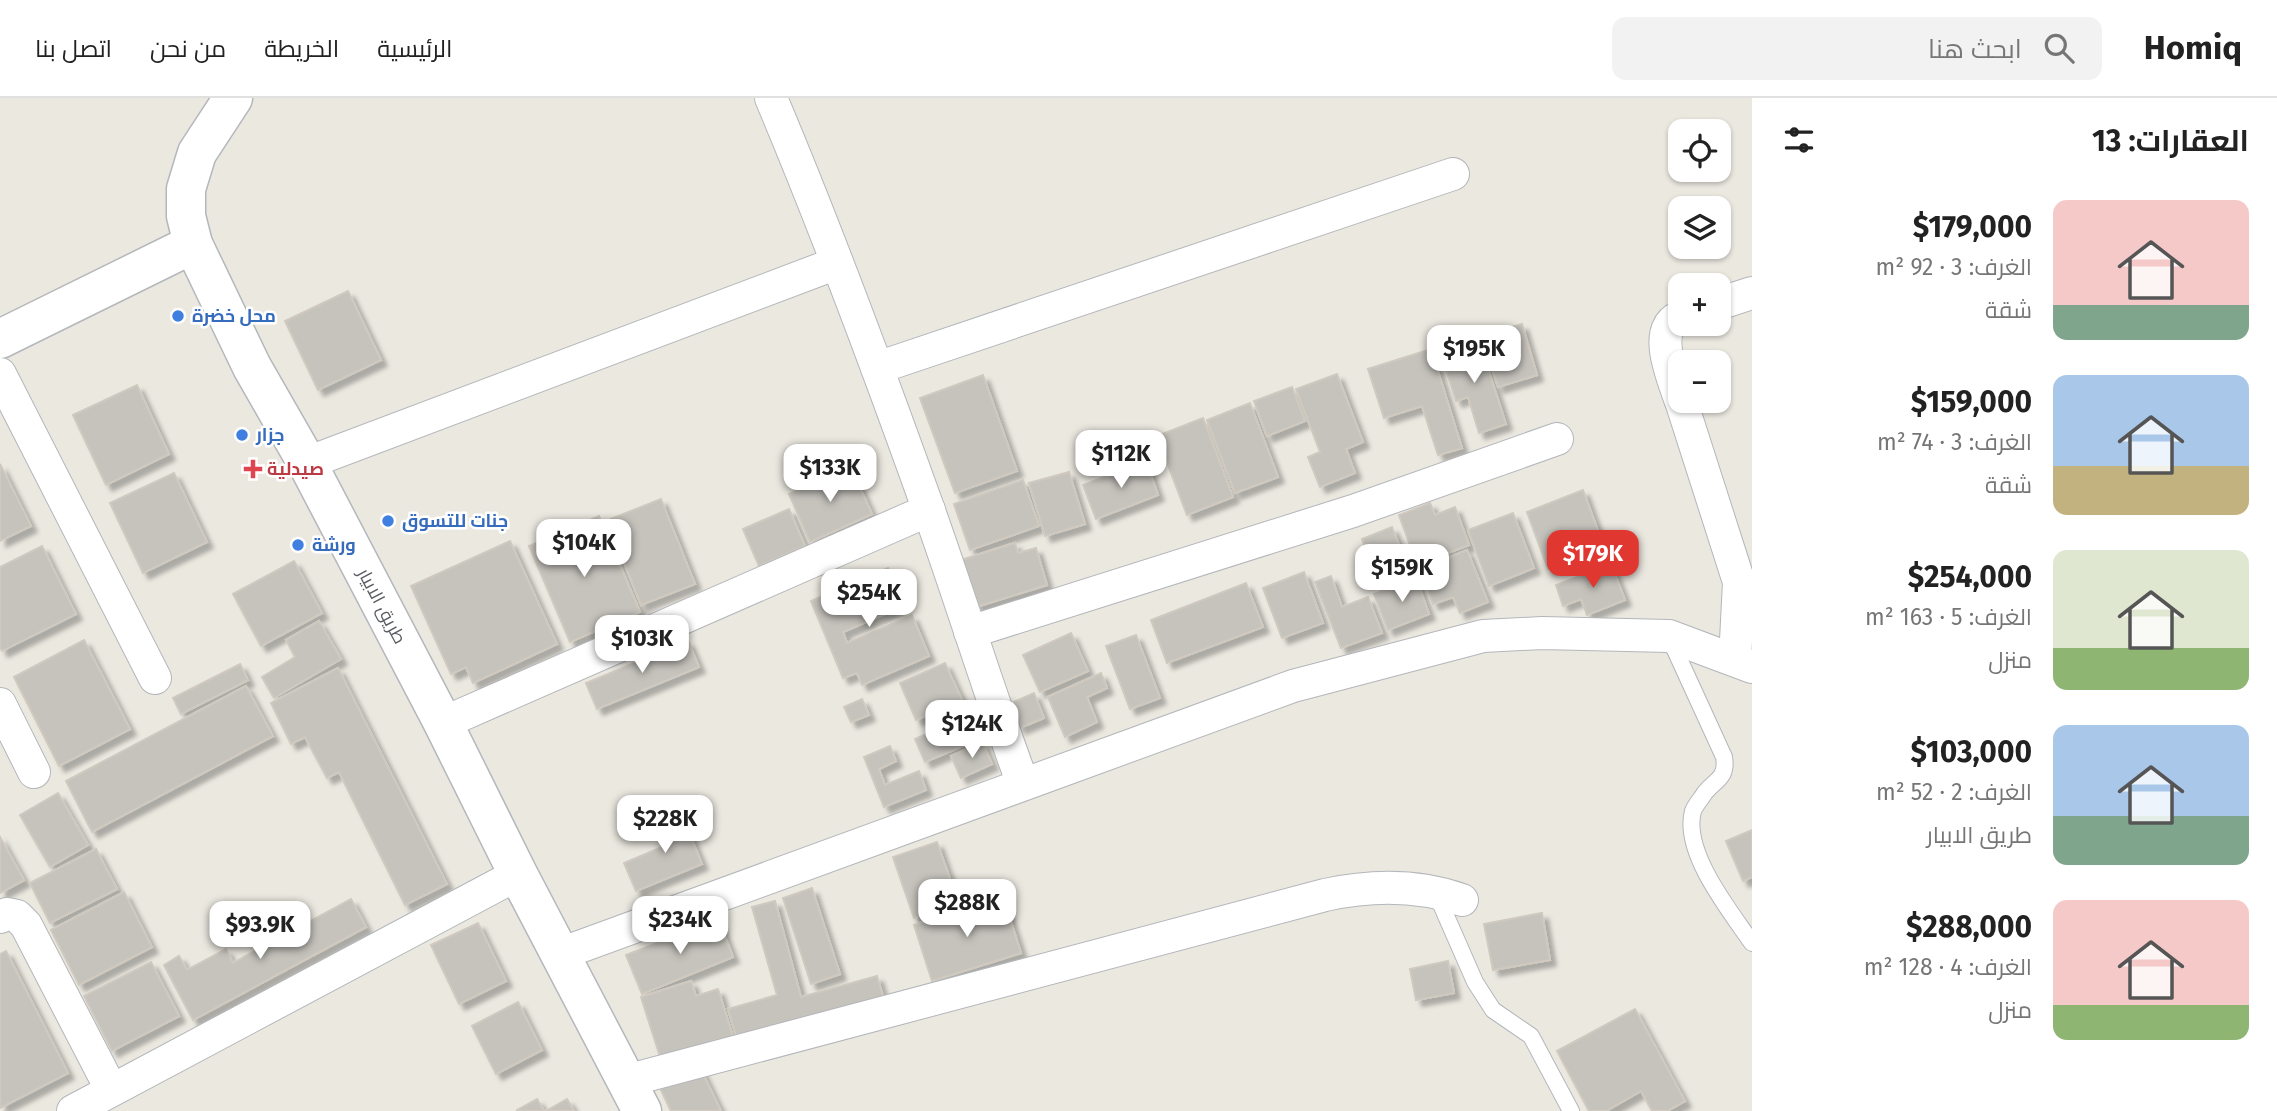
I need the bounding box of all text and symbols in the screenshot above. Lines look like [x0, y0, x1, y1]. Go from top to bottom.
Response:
search box [1612, 17, 2102, 80]
text: Homiq [2144, 28, 2242, 68]
icon: search [2040, 29, 2078, 67]
text: ابحث هنا [1928, 34, 2022, 65]
text: اتصل بنا [35, 35, 112, 63]
text: من نحن [150, 35, 226, 63]
text: الخريطة [264, 35, 339, 63]
text: الرئيسية [377, 35, 452, 63]
map controls [1668, 119, 1731, 413]
button: locate [1668, 119, 1731, 182]
icon: filters [1780, 121, 1818, 159]
text: العقارات: 13 [2092, 123, 2249, 159]
button: layers [1668, 196, 1731, 259]
text: $179,000 [1913, 209, 2032, 245]
icon: home [2109, 228, 2193, 312]
text: الغرف: 3 · 92 m² [1876, 253, 2032, 281]
button: + [1668, 273, 1731, 336]
text: شقة [1985, 296, 2032, 324]
place label: محل خضرة [192, 305, 276, 327]
marker: محل خضرة [170, 308, 186, 324]
pin: $195K [1425, 326, 1523, 385]
text: $195K [1443, 334, 1505, 362]
button: − [1668, 350, 1731, 413]
text: $159,000 [1911, 384, 2032, 420]
icon: home [2109, 403, 2193, 487]
place label: جزار [255, 424, 284, 446]
marker: جزار [234, 427, 250, 443]
text: الغرف: 3 · 74 m² [1877, 428, 2032, 456]
pin: $112K [1072, 430, 1170, 490]
text: $112K [1091, 439, 1151, 467]
pin: $133K [781, 444, 879, 504]
text: $133K [800, 453, 860, 481]
place label: صيدلية [267, 458, 324, 480]
marker: صيدلية [245, 461, 261, 477]
text: شقة [1985, 471, 2032, 499]
place label: جنات للتسوق [402, 510, 508, 532]
marker: جنات للتسوق [380, 513, 396, 529]
pin: $104K [535, 519, 633, 579]
text: $104K [552, 528, 616, 556]
pin: $179K [1544, 531, 1642, 590]
place label: ورشة [312, 534, 356, 556]
marker: ورشة [290, 537, 306, 553]
text: $179K [1563, 539, 1623, 567]
pin: $159K [1353, 545, 1451, 604]
text: $159K [1371, 553, 1433, 581]
text: $254,000 [1908, 559, 2032, 595]
street label: طريق الابيار [352, 564, 411, 648]
pin: $254K [820, 570, 918, 629]
text: $254K [837, 578, 901, 606]
icon: home [2109, 578, 2193, 662]
text: الغرف: 5 · 163 m² [1865, 603, 2032, 631]
pin: $103K [593, 616, 691, 675]
text: $103K [611, 624, 673, 652]
text: منزل [1988, 646, 2032, 674]
pin: $124K [923, 700, 1021, 760]
text: $124K [941, 709, 1003, 737]
text: $103,000 [1910, 734, 2032, 770]
icon: home [2109, 753, 2193, 837]
text: الغرف: 2 · 52 m² [1876, 778, 2032, 806]
pin: $228K [616, 796, 714, 855]
text: $228K [633, 804, 697, 832]
text: طريق الابيار [1927, 821, 2032, 849]
pin: $288K [918, 880, 1016, 939]
text: $288K [934, 888, 1000, 916]
pin: $234K [631, 896, 729, 956]
pin: $93.9K [203, 902, 317, 961]
text: $234K [648, 905, 712, 933]
text: $288,000 [1906, 909, 2032, 945]
text: $93.9K [225, 910, 295, 938]
icon: home [2109, 928, 2193, 1012]
text: الغرف: 4 · 128 m² [1864, 953, 2032, 981]
text: منزل [1988, 996, 2032, 1024]

